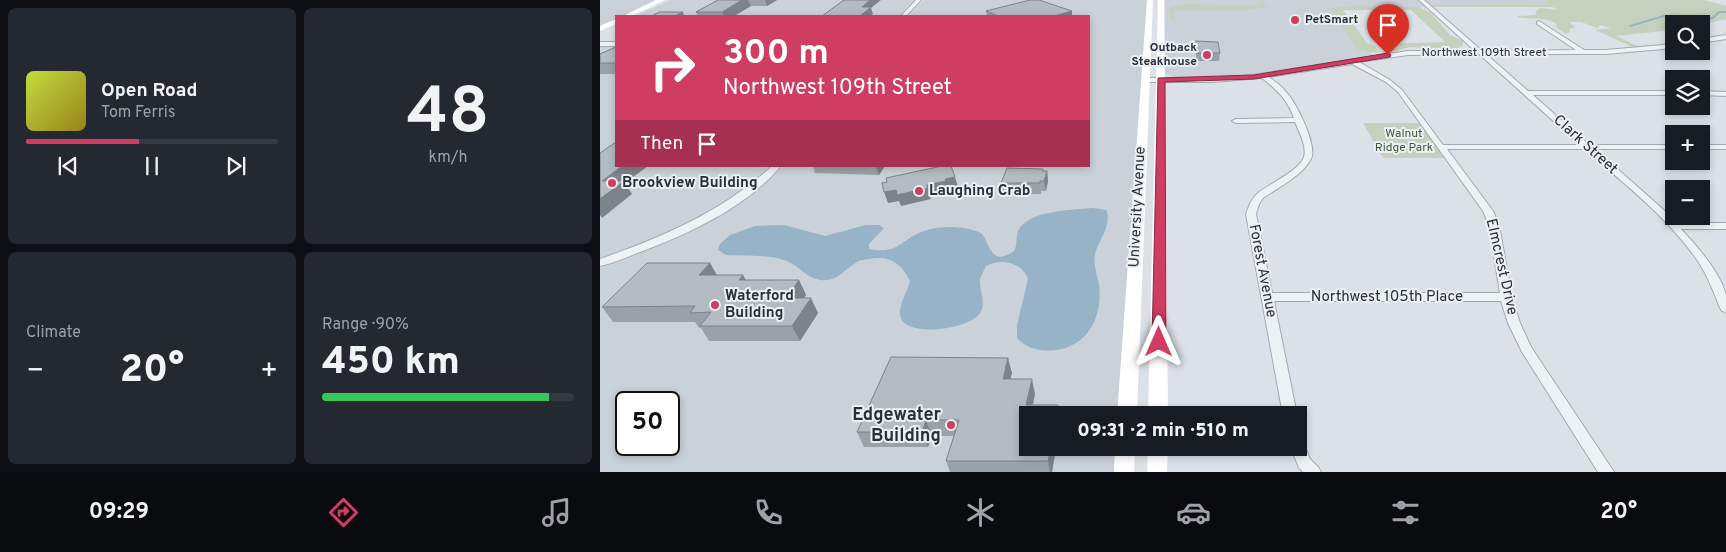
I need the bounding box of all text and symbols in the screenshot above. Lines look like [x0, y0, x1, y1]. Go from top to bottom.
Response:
pin [1367, 4, 1409, 55]
icon: arrive [1374, 11, 1402, 39]
place label: PetSmart [1305, 12, 1359, 28]
marker: PetSmart [1289, 14, 1301, 26]
map controls [1665, 15, 1710, 225]
button: search [1665, 15, 1710, 60]
text: 300 m [723, 32, 829, 76]
icon: right [640, 35, 705, 100]
place label: Outback Steakhouse [1132, 40, 1197, 70]
street label: Northwest 109th Street [1422, 45, 1546, 61]
marker: Outback Steakhouse [1201, 49, 1213, 61]
button: layers [1665, 70, 1710, 115]
text: 48 [407, 74, 489, 156]
text: Northwest 109th Street [723, 75, 952, 102]
text: Open Road [101, 79, 197, 103]
text: Tom Ferris [101, 103, 175, 123]
street label: Clark Street [1549, 111, 1621, 179]
button: + [1665, 125, 1710, 170]
park label: Walnut Ridge Park [1375, 126, 1433, 156]
icon: arrive [693, 130, 721, 158]
text: Then [640, 132, 683, 156]
street label: University Avenue [1125, 146, 1151, 268]
text: km/h [429, 148, 467, 168]
icon: previous [54, 152, 82, 180]
icon: pause [138, 152, 166, 180]
icon: next [222, 152, 250, 180]
place label: Brookview Building [622, 174, 758, 193]
marker: Brookview Building [606, 177, 618, 189]
button: − [1665, 180, 1710, 225]
place label: Laughing Crab [929, 182, 1030, 201]
marker: Laughing Crab [913, 185, 925, 197]
street label: Elmcrest Drive [1481, 217, 1521, 317]
street label: Forest Avenue [1244, 223, 1280, 319]
place label: Waterford Building [725, 287, 794, 323]
street label: Northwest 105th Place [1311, 288, 1463, 307]
marker: Waterford Building [709, 299, 721, 311]
text: Range · 90% [322, 315, 409, 335]
position arrow [1132, 315, 1184, 367]
text: Climate [26, 323, 81, 343]
text: 450 km [322, 339, 460, 388]
text: 20° [120, 347, 184, 396]
text: − [26, 354, 44, 390]
text: + [260, 354, 278, 390]
speed limit sign: 50 [615, 391, 680, 456]
place label: Edgewater Building [852, 404, 941, 448]
marker: Edgewater Building [945, 419, 957, 431]
text: 09:31 · 2 min · 510 m [1077, 419, 1249, 443]
icon: directions [326, 495, 361, 530]
icon: music [539, 495, 574, 530]
icon: phone [751, 495, 786, 530]
icon: climate [963, 495, 998, 530]
icon: car [1176, 495, 1211, 530]
icon: filters [1388, 495, 1423, 530]
text: 09:29 [89, 499, 149, 526]
text: 20° [1600, 499, 1637, 526]

